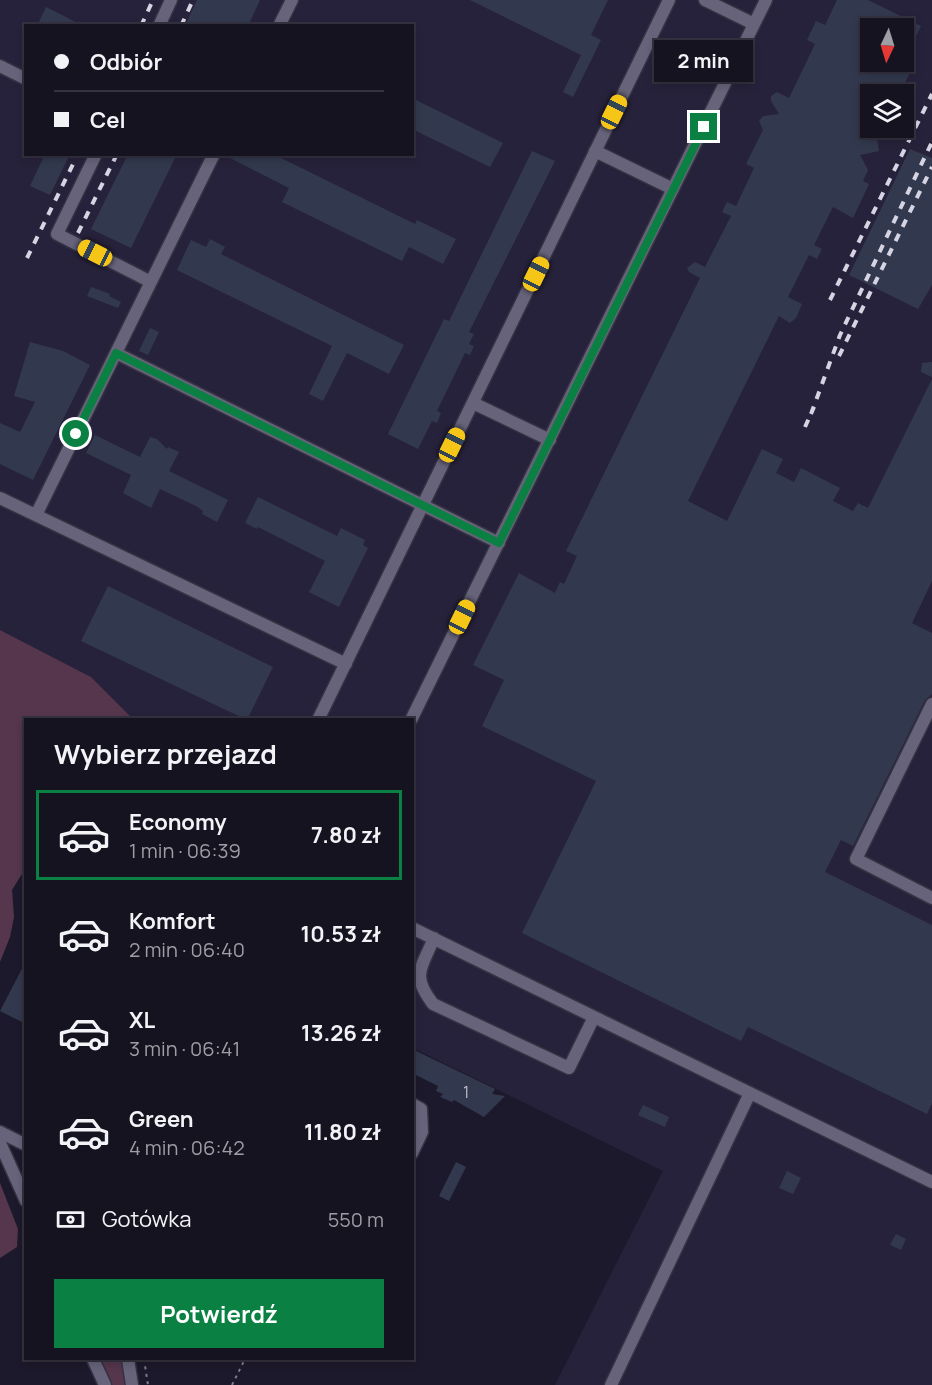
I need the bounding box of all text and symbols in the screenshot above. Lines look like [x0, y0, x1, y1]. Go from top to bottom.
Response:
north arrow [860, 18, 914, 72]
map controls [860, 18, 914, 138]
callout: 2 min [654, 40, 754, 82]
text: Odbiór [90, 47, 162, 77]
text: 2 min [677, 47, 730, 74]
button: layers [860, 84, 914, 138]
car [598, 92, 630, 132]
text: Cel [90, 105, 126, 135]
route end [690, 113, 717, 140]
car [75, 237, 115, 269]
car [520, 254, 552, 294]
route start [62, 420, 89, 447]
car [436, 425, 468, 465]
car [446, 597, 478, 637]
text: Wybierz przejazd [54, 735, 277, 772]
text: Economy [129, 807, 227, 837]
icon: car [57, 808, 111, 862]
text: 7.80 zł [311, 820, 381, 850]
text: 1 min · 06:39 [129, 837, 241, 864]
text: Komfort [129, 906, 216, 936]
icon: car [57, 907, 111, 961]
text: 10.53 zł [301, 919, 381, 949]
text: 2 min · 06:40 [129, 936, 245, 963]
text: XL [129, 1005, 155, 1035]
icon: car [57, 1006, 111, 1060]
text: 13.26 zł [301, 1018, 381, 1048]
text: 3 min · 06:41 [129, 1035, 240, 1062]
house number: 1 [463, 1081, 469, 1103]
text: Green [129, 1104, 194, 1134]
icon: car [57, 1105, 111, 1159]
text: 11.80 zł [304, 1117, 381, 1147]
text: 4 min · 06:42 [129, 1134, 245, 1161]
icon: cash [54, 1203, 87, 1236]
text: Gotówka [102, 1204, 191, 1234]
text: 550 m [328, 1206, 384, 1233]
button: Potwierdź [54, 1279, 384, 1348]

